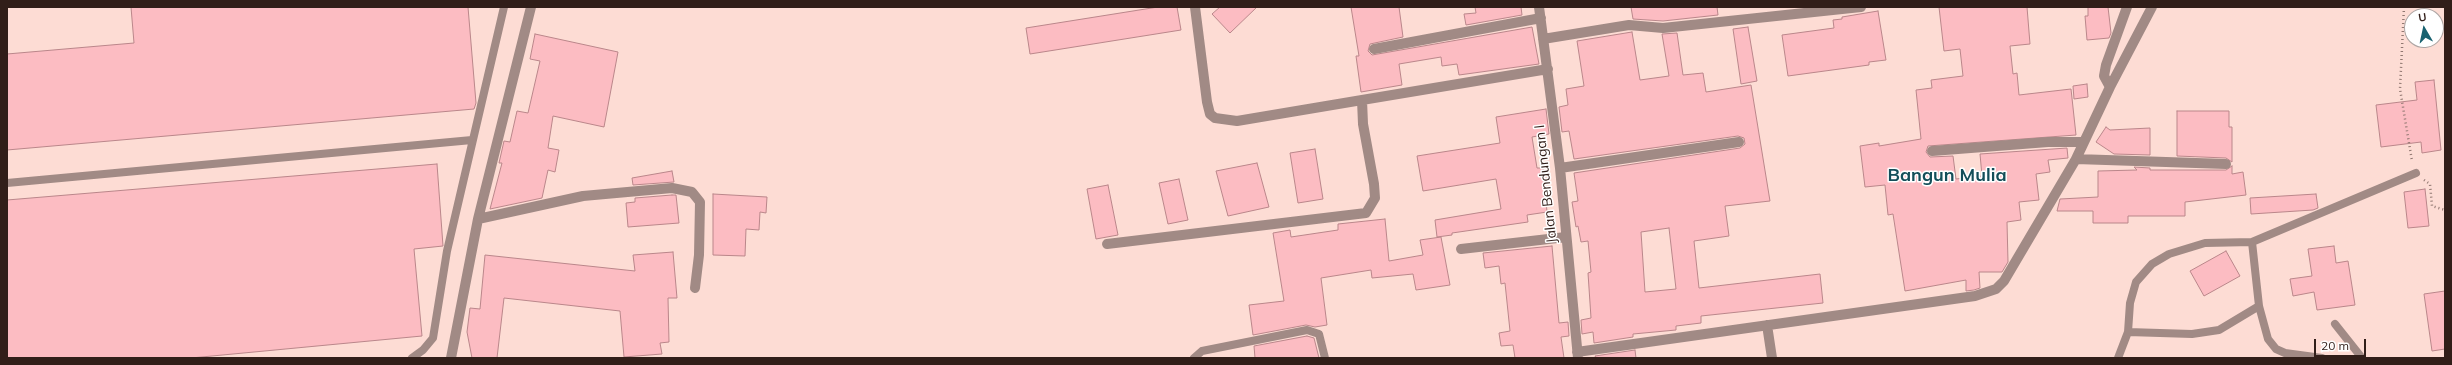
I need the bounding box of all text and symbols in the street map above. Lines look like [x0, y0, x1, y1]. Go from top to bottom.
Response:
north arrow [2404, 8, 2444, 48]
text: U [2417, 10, 2427, 25]
street label: Jalan Bendungan I [1531, 124, 1561, 244]
district label: Bangun Mulia [1887, 165, 2007, 187]
scale bar [2316, 331, 2368, 357]
text: 20 m [2321, 338, 2349, 353]

